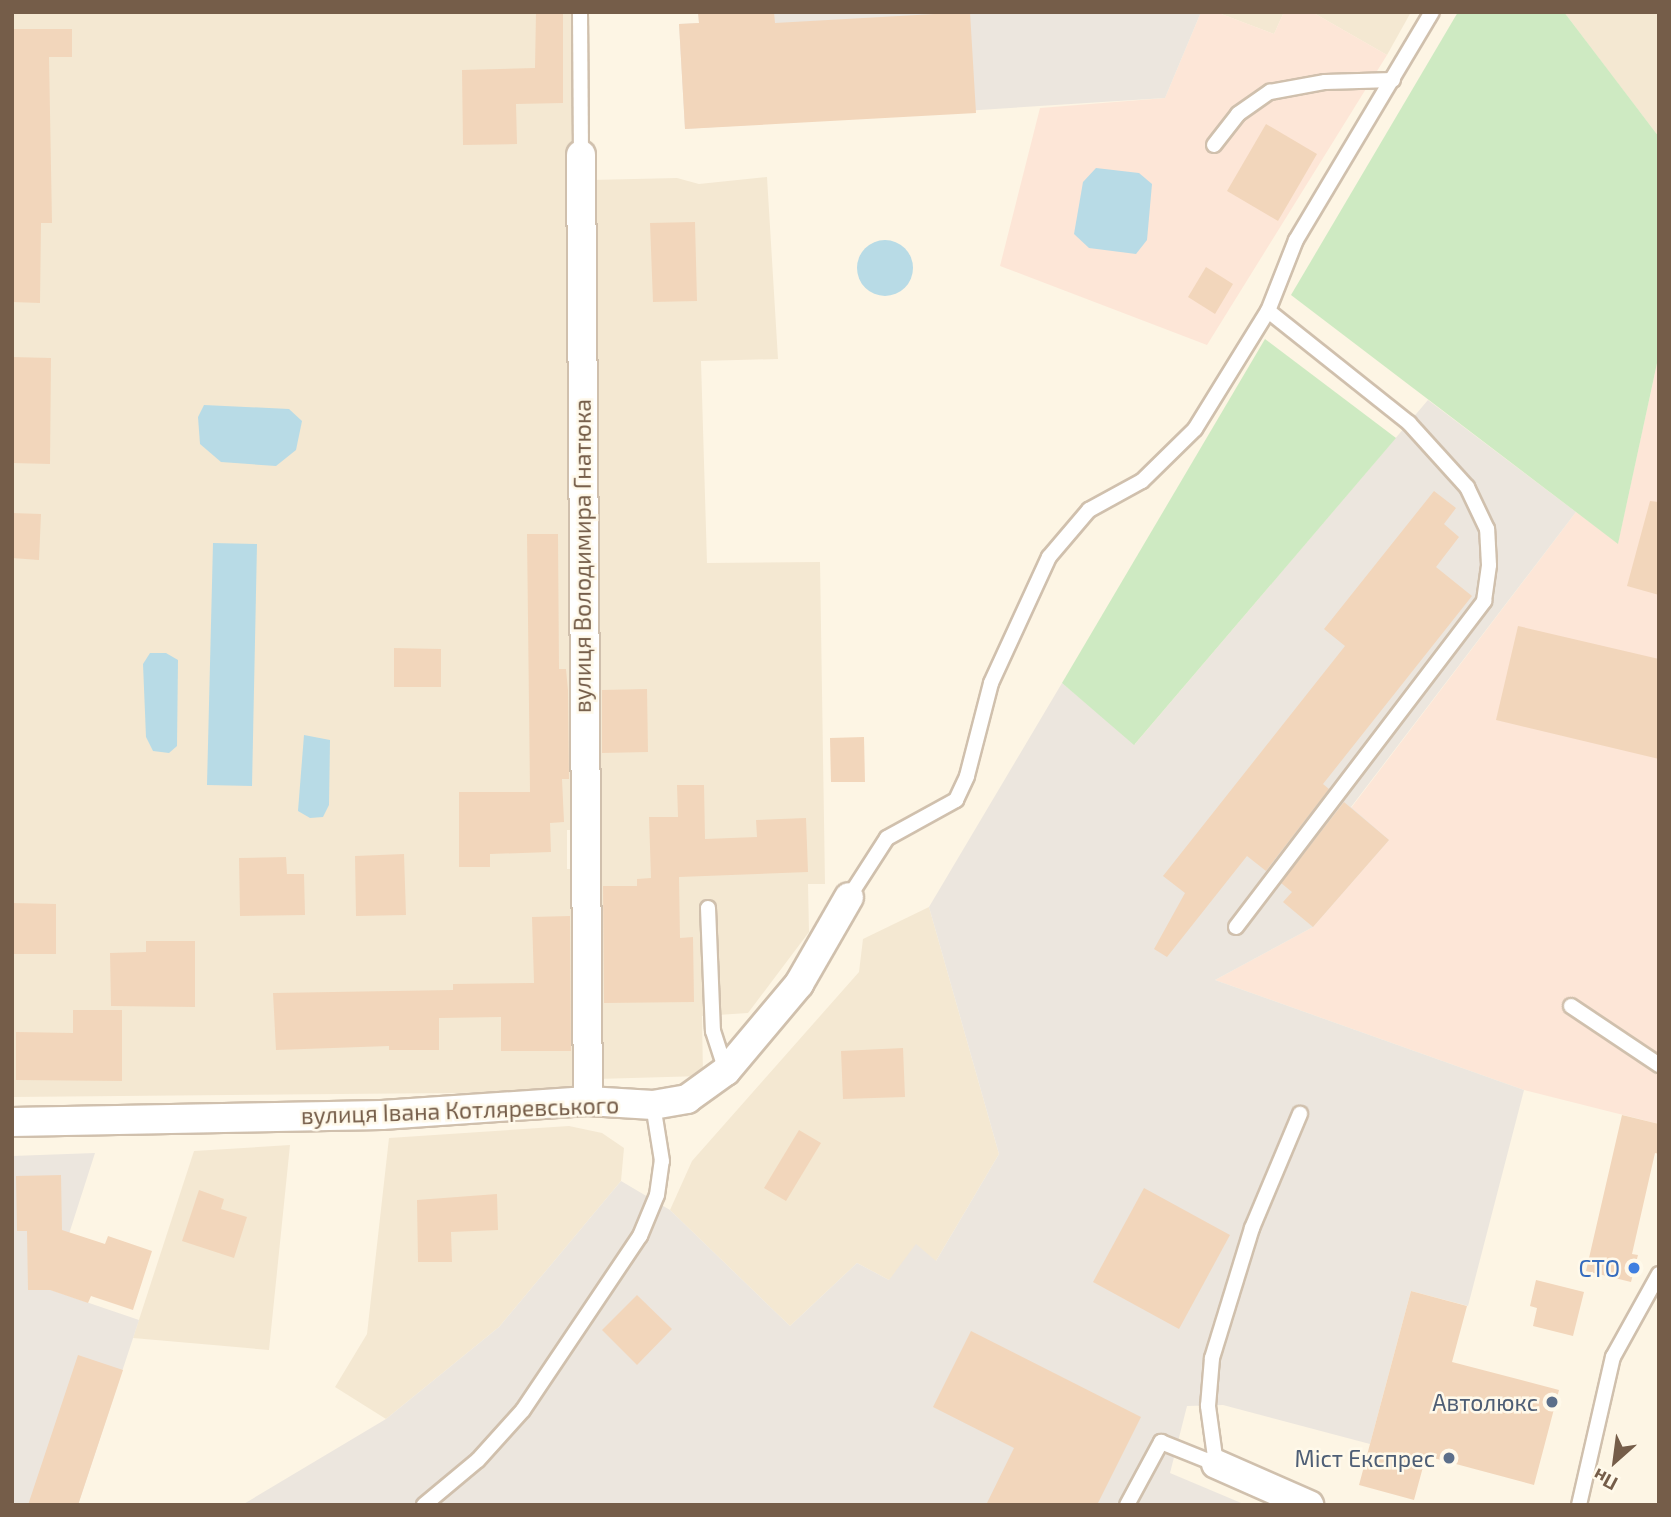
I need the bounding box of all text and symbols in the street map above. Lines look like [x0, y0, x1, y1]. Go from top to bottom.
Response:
street label: вулиця Володимира Гнатюка [568, 399, 596, 713]
street label: вулиця Івана Котляревського [300, 1091, 620, 1129]
place label: СТО [1578, 1254, 1620, 1282]
marker: СТО [1626, 1260, 1642, 1276]
place label: Автолюкс [1432, 1388, 1538, 1416]
marker: Автолюкс [1544, 1394, 1560, 1410]
north arrow [1580, 1426, 1650, 1496]
place label: Міст Експрес [1295, 1444, 1435, 1472]
marker: Міст Експрес [1441, 1450, 1457, 1466]
text: Пн [1589, 1464, 1621, 1496]

